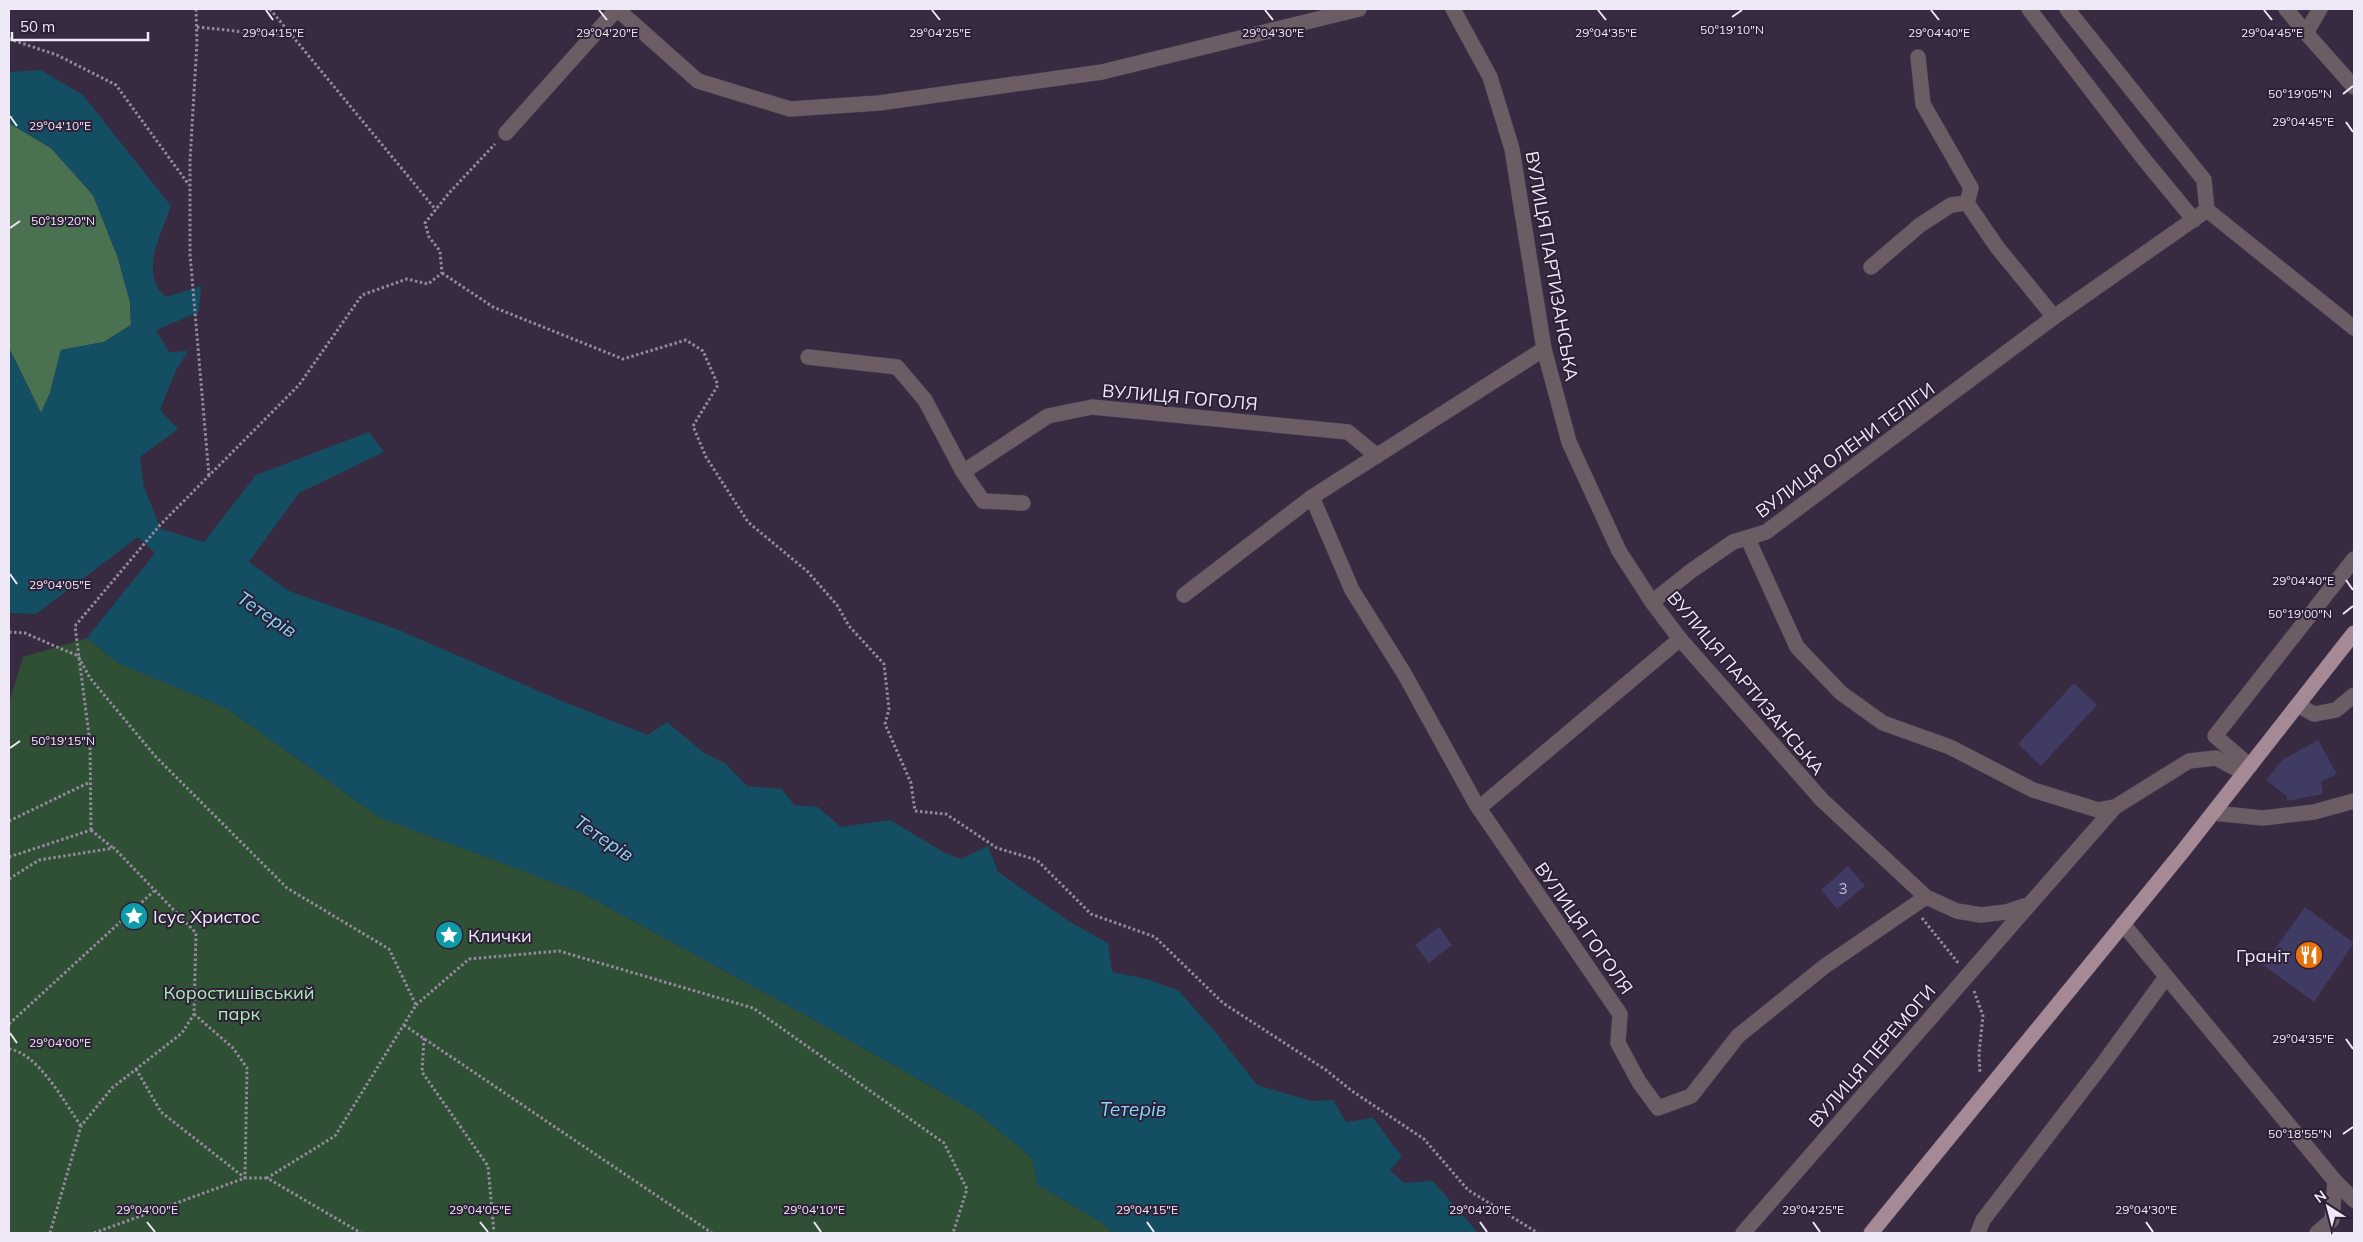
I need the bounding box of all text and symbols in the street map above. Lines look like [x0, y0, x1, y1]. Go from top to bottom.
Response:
scale bar [12, 10, 149, 42]
text: 50 m [20, 17, 55, 36]
text: 50°19'10"N [1700, 22, 1764, 37]
text: 29°04'15"E [242, 25, 304, 40]
text: 29°04'20"E [576, 25, 638, 40]
text: 29°04'25"E [909, 25, 971, 40]
text: 29°04'30"E [1242, 25, 1304, 40]
text: 29°04'35"E [1575, 25, 1637, 40]
text: 29°04'40"E [1908, 25, 1970, 40]
text: 29°04'45"E [2241, 25, 2303, 40]
text: 50°19'05"N [2268, 86, 2332, 101]
text: 29°04'45"E [2272, 114, 2334, 129]
text: 29°04'10"E [29, 118, 91, 133]
street label: ВУЛИЦЯ ПАРТИЗАНСЬКА [1520, 149, 1584, 383]
text: 50°19'20"N [31, 213, 95, 228]
street label: ВУЛИЦЯ ОЛЕНИ ТЕЛІГИ [1751, 377, 1939, 523]
street label: ВУЛИЦЯ ГОГОЛЯ [1101, 379, 1259, 415]
text: 29°04'40"E [2272, 573, 2334, 588]
text: 29°04'05"E [29, 577, 91, 592]
water label: Тетерів [233, 585, 301, 643]
street label: ВУЛИЦЯ ПАРТИЗАНСЬКА [1662, 586, 1830, 780]
text: 50°19'00"N [2268, 606, 2332, 621]
text: 50°19'15"N [31, 733, 95, 748]
water label: Тетерів [570, 809, 638, 867]
street label: ВУЛИЦЯ ГОГОЛЯ [1530, 858, 1638, 998]
house number: 3 [1838, 879, 1848, 898]
place icon: Ісус Христос [119, 901, 149, 931]
place label: Ісус Христос [153, 905, 260, 928]
place icon: Клички [434, 920, 464, 950]
place label: Клички [468, 924, 532, 947]
restaurant icon: Граніт [2294, 940, 2324, 970]
place label: Граніт [2236, 944, 2291, 967]
street label: ВУЛИЦЯ ПЕРЕМОГИ [1804, 980, 1940, 1132]
park label: Коростишівський парк [164, 981, 314, 1025]
text: 29°04'35"E [2272, 1031, 2334, 1046]
text: 29°04'00"E [29, 1035, 91, 1050]
water label: Тетерів [1100, 1097, 1166, 1121]
text: 50°18'55"N [2268, 1126, 2332, 1141]
north arrow [2303, 1182, 2353, 1232]
text: N [2311, 1186, 2330, 1207]
text: 29°04'00"E [116, 1202, 178, 1217]
text: 29°04'05"E [449, 1202, 511, 1217]
text: 29°04'10"E [783, 1202, 845, 1217]
text: 29°04'15"E [1116, 1202, 1178, 1217]
text: 29°04'20"E [1449, 1202, 1511, 1217]
text: 29°04'25"E [1782, 1202, 1844, 1217]
text: 29°04'30"E [2115, 1202, 2177, 1217]

